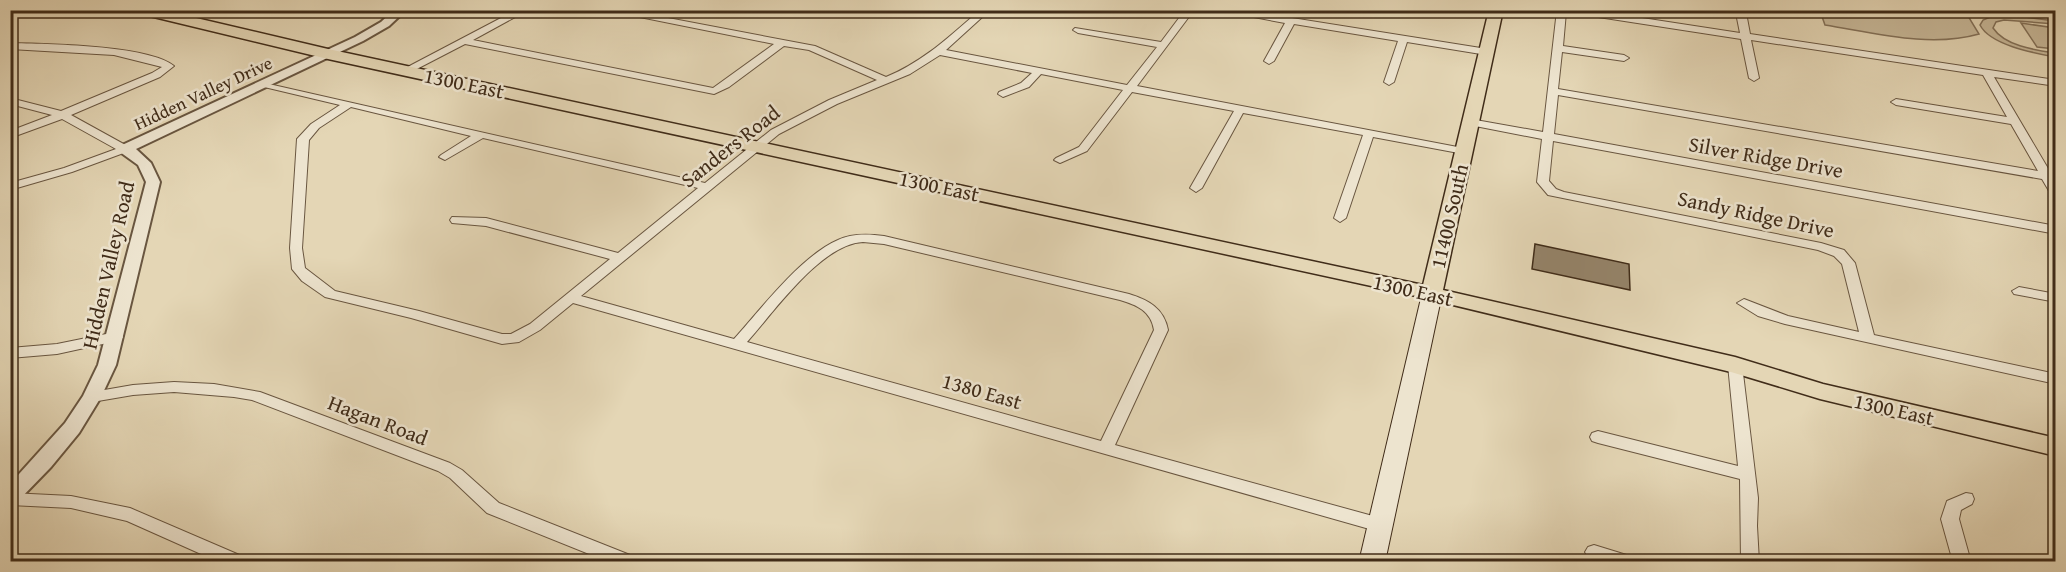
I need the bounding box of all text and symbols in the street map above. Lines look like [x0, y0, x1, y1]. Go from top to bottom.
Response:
street label: Hidden Valley Drive [129, 49, 277, 137]
street label: 1300 East [421, 59, 508, 107]
street label: Sanders Road [674, 97, 787, 195]
street label: Silver Ridge Drive [1686, 128, 1846, 186]
street label: 11400 South [1422, 160, 1476, 271]
street label: 1300 East [896, 162, 983, 210]
street label: Hidden Valley Road [74, 177, 143, 352]
street label: Sandy Ridge Drive [1675, 182, 1837, 246]
street label: 1300 East [1370, 266, 1457, 314]
street label: 1380 East [939, 365, 1026, 417]
street label: 1300 East [1851, 385, 1938, 433]
street label: Hagan Road [324, 387, 433, 453]

